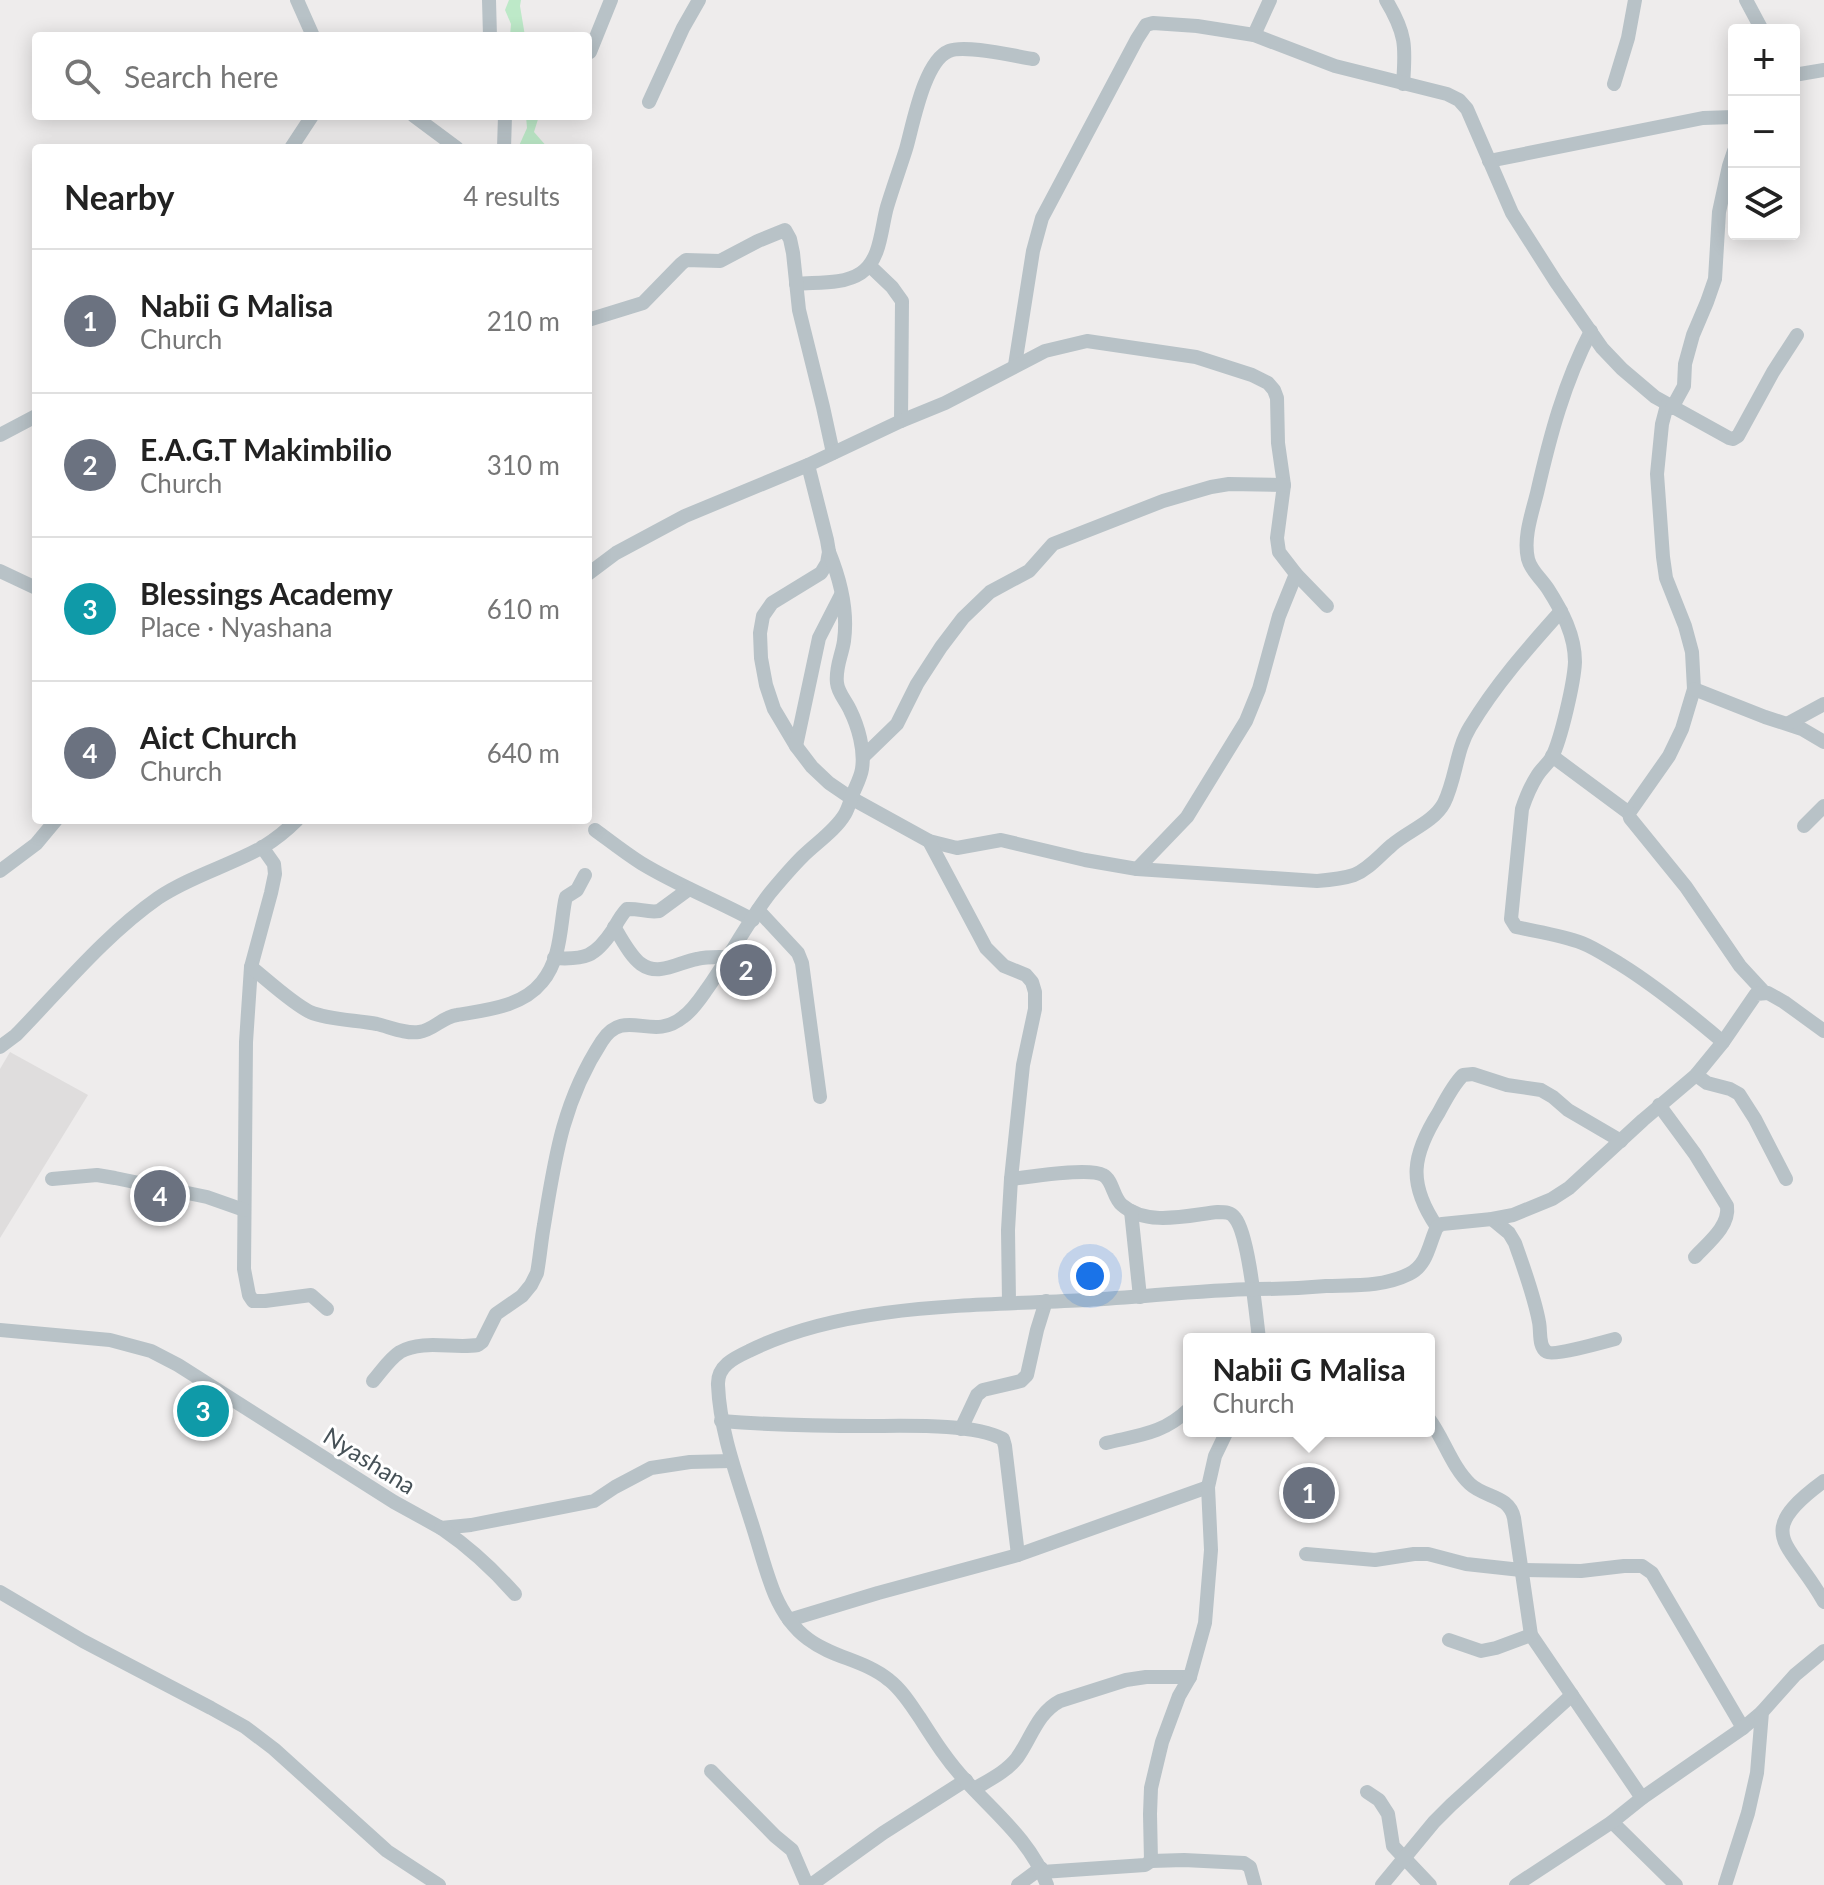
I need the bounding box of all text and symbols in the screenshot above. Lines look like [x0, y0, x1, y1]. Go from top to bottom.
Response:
map controls [1728, 24, 1800, 240]
button: + [1728, 24, 1800, 96]
search box [32, 32, 592, 120]
icon: search [60, 54, 104, 98]
text: Search here [124, 58, 279, 94]
button: − [1728, 96, 1800, 168]
button: layers [1728, 168, 1800, 240]
text: Nearby [64, 176, 175, 217]
text: 4 results [463, 180, 560, 212]
text: Nabii G Malisa [140, 287, 333, 323]
text: 1 [82, 305, 98, 337]
text: 210 m [487, 305, 560, 337]
text: Church [140, 323, 222, 355]
text: E.A.G.T Makimbilio [140, 431, 392, 467]
text: 2 [82, 449, 98, 481]
text: 310 m [487, 449, 560, 481]
text: Church [140, 467, 222, 499]
text: Blessings Academy [140, 575, 393, 611]
text: 3 [82, 593, 98, 625]
text: 610 m [487, 593, 560, 625]
text: Place · Nyashana [140, 611, 332, 643]
text: Aict Church [140, 719, 297, 755]
text: 4 [82, 737, 98, 769]
text: 640 m [487, 737, 560, 769]
text: Church [140, 755, 222, 787]
pin: 2 [720, 940, 772, 1000]
pin: 4 [134, 1166, 186, 1226]
your location [1070, 1256, 1110, 1296]
popup [1183, 1333, 1435, 1437]
text: Nabii G Malisa [1212, 1351, 1406, 1387]
pin: 3 [177, 1381, 229, 1441]
text: Church [1212, 1387, 1295, 1419]
street label: Nyashana [319, 1420, 421, 1500]
pin: 1 [1283, 1463, 1335, 1523]

